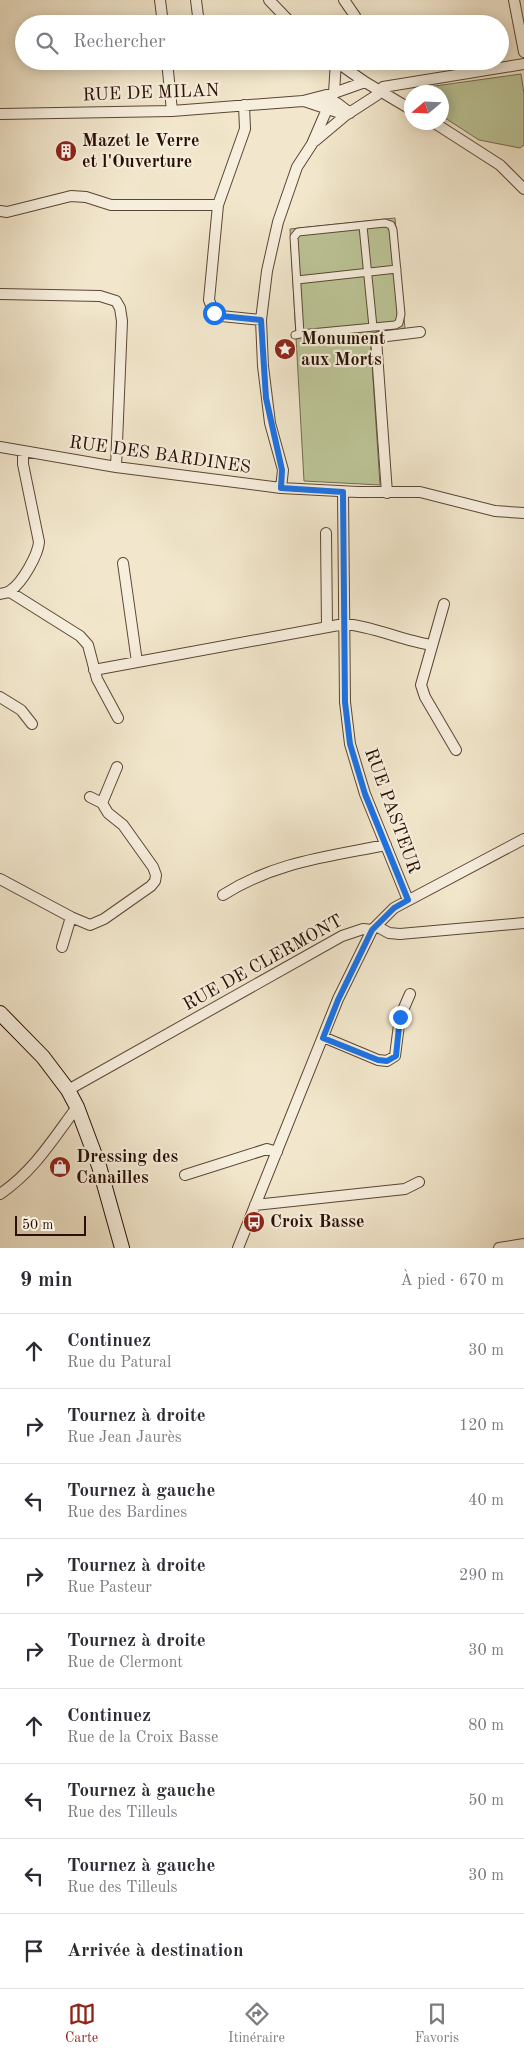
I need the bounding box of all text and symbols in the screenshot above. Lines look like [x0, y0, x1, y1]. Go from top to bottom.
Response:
search box [15, 15, 509, 70]
icon: search [33, 29, 61, 57]
text: Rechercher [73, 33, 166, 52]
street label: RUE DE MILAN [82, 82, 220, 104]
north arrow [404, 85, 449, 130]
place label: Mazet le Verre et l'Ouverture [82, 132, 199, 171]
building icon: Mazet le Verre et l'Ouverture [54, 139, 78, 163]
route start [203, 302, 226, 325]
place label: Monument aux Morts [301, 330, 386, 369]
place icon: Monument aux Morts [273, 337, 297, 361]
street label: RUE DES BARDINES [68, 433, 252, 477]
street label: RUE PASTEUR [361, 746, 423, 876]
street label: RUE DE CLERMONT [180, 912, 346, 1014]
route end [389, 1006, 412, 1029]
place label: Dressing des Canailles [76, 1148, 178, 1187]
shop icon: Dressing des Canailles [48, 1155, 72, 1179]
bus stop icon: Croix Basse [242, 1210, 266, 1234]
scale bar [15, 1213, 86, 1236]
place label: Croix Basse [270, 1213, 364, 1231]
text: 50 m [22, 1218, 53, 1232]
text: 9 min [20, 1270, 73, 1291]
text: À pied · 670 m [401, 1273, 504, 1289]
text: Continuez [67, 1332, 151, 1351]
icon: ahead [20, 1337, 48, 1365]
text: 30 m [468, 1343, 504, 1359]
text: Rue du Patural [67, 1355, 171, 1371]
text: Tournez à droite [67, 1407, 206, 1426]
icon: right [20, 1412, 48, 1440]
text: 120 m [459, 1418, 504, 1434]
text: Rue Jean Jaurès [67, 1430, 182, 1446]
text: Tournez à gauche [67, 1482, 215, 1501]
icon: left [20, 1487, 48, 1515]
text: 40 m [468, 1493, 504, 1509]
text: Rue des Bardines [67, 1505, 187, 1521]
text: Tournez à droite [67, 1557, 206, 1576]
icon: right [20, 1562, 48, 1590]
text: 290 m [459, 1568, 504, 1584]
text: Rue Pasteur [67, 1580, 152, 1596]
text: Tournez à droite [67, 1632, 206, 1651]
icon: right [20, 1637, 48, 1665]
text: 30 m [468, 1643, 504, 1659]
text: Rue de Clermont [67, 1655, 183, 1671]
text: Continuez [67, 1707, 151, 1726]
icon: ahead [20, 1712, 48, 1740]
text: 80 m [468, 1718, 504, 1734]
text: Rue de la Croix Basse [67, 1730, 218, 1746]
text: Tournez à gauche [67, 1782, 215, 1801]
icon: left [20, 1787, 48, 1815]
text: 50 m [468, 1793, 504, 1809]
text: Rue des Tilleuls [67, 1805, 178, 1821]
text: Tournez à gauche [67, 1857, 215, 1876]
icon: left [20, 1862, 48, 1890]
text: 30 m [468, 1868, 504, 1884]
text: Rue des Tilleuls [67, 1880, 178, 1896]
icon: arrive [20, 1937, 48, 1965]
text: Arrivée à destination [67, 1942, 243, 1961]
tab: Carte [65, 2000, 98, 2047]
tab: Itinéraire [228, 2000, 285, 2047]
tab: Favoris [415, 2000, 459, 2047]

